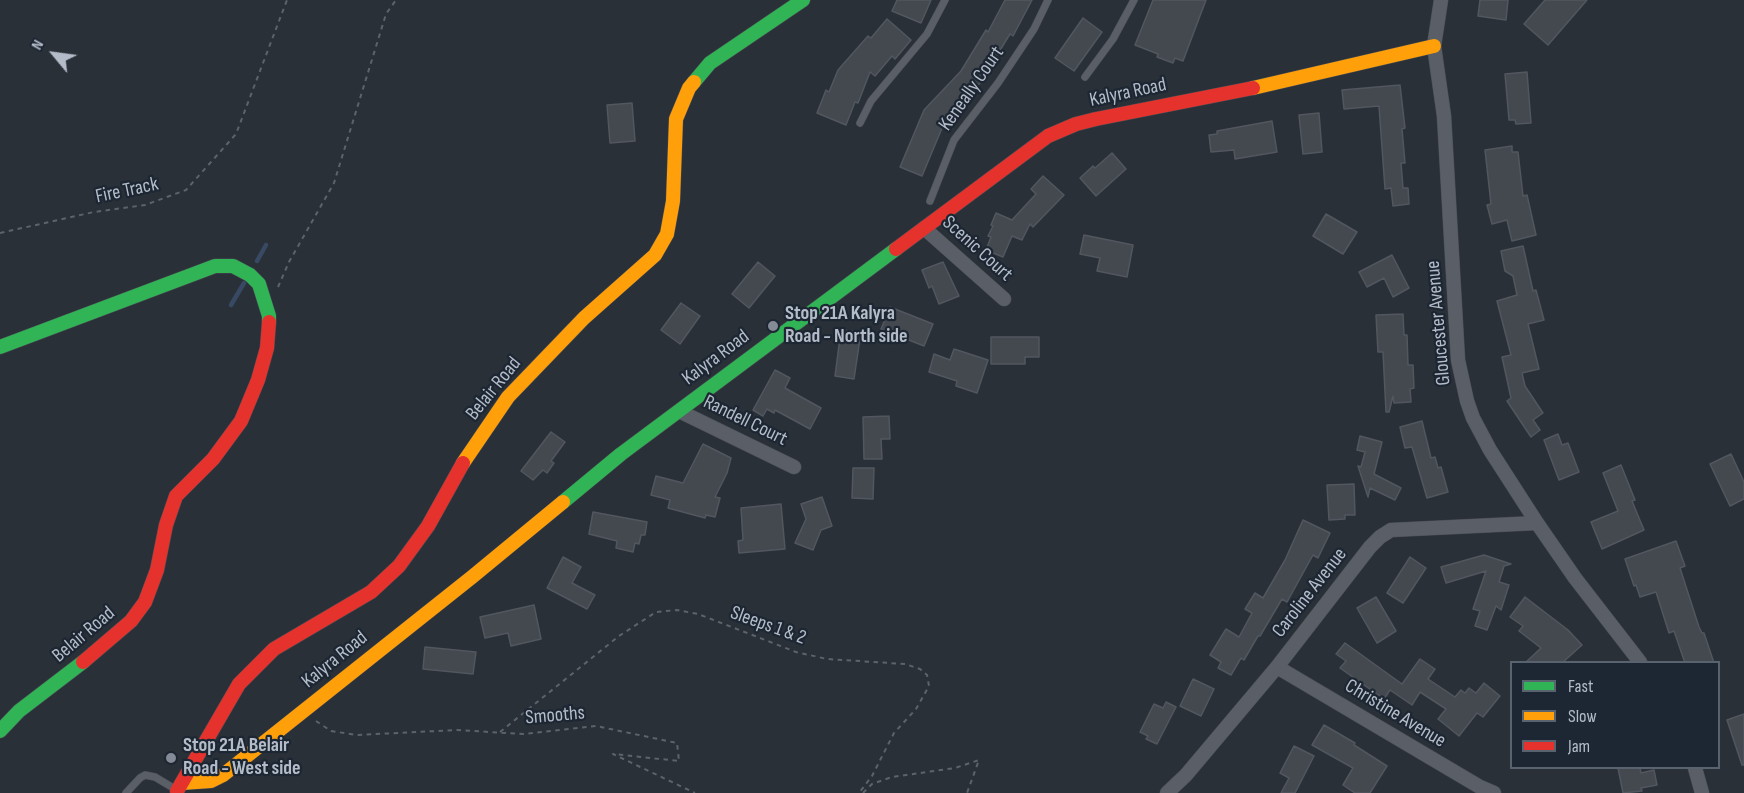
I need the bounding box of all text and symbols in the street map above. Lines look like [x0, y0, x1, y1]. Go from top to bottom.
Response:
north arrow [24, 24, 84, 84]
text: N [27, 37, 48, 53]
street label: Keneally Court [934, 42, 1010, 136]
street label: Kalyra Road [1088, 73, 1168, 113]
street label: Fire Track [93, 173, 161, 209]
street label: Scenic Court [937, 211, 1017, 287]
street label: Gloucester Avenue [1422, 260, 1456, 386]
place label: Stop 21A Kalyra Road - North side [785, 302, 908, 349]
marker: Stop 21A Kalyra Road - North side [766, 319, 780, 333]
street label: Kalyra Road [678, 325, 754, 391]
street label: Belair Road [461, 353, 527, 425]
street label: Randell Court [699, 390, 791, 452]
street label: Caroline Avenue [1268, 543, 1352, 643]
street label: Sleeps 1 & 2 [727, 601, 809, 651]
street label: Belair Road [48, 602, 120, 668]
street label: Kalyra Road [297, 626, 373, 694]
legend [1510, 661, 1720, 769]
street label: Christine Avenue [1340, 675, 1450, 753]
text: Fast [1568, 676, 1593, 697]
street label: Smooths [524, 701, 586, 731]
text: Slow [1568, 706, 1597, 727]
place label: Stop 21A Belair Road - West side [183, 734, 301, 781]
text: Jam [1568, 736, 1590, 757]
marker: Stop 21A Belair Road - West side [164, 751, 178, 765]

